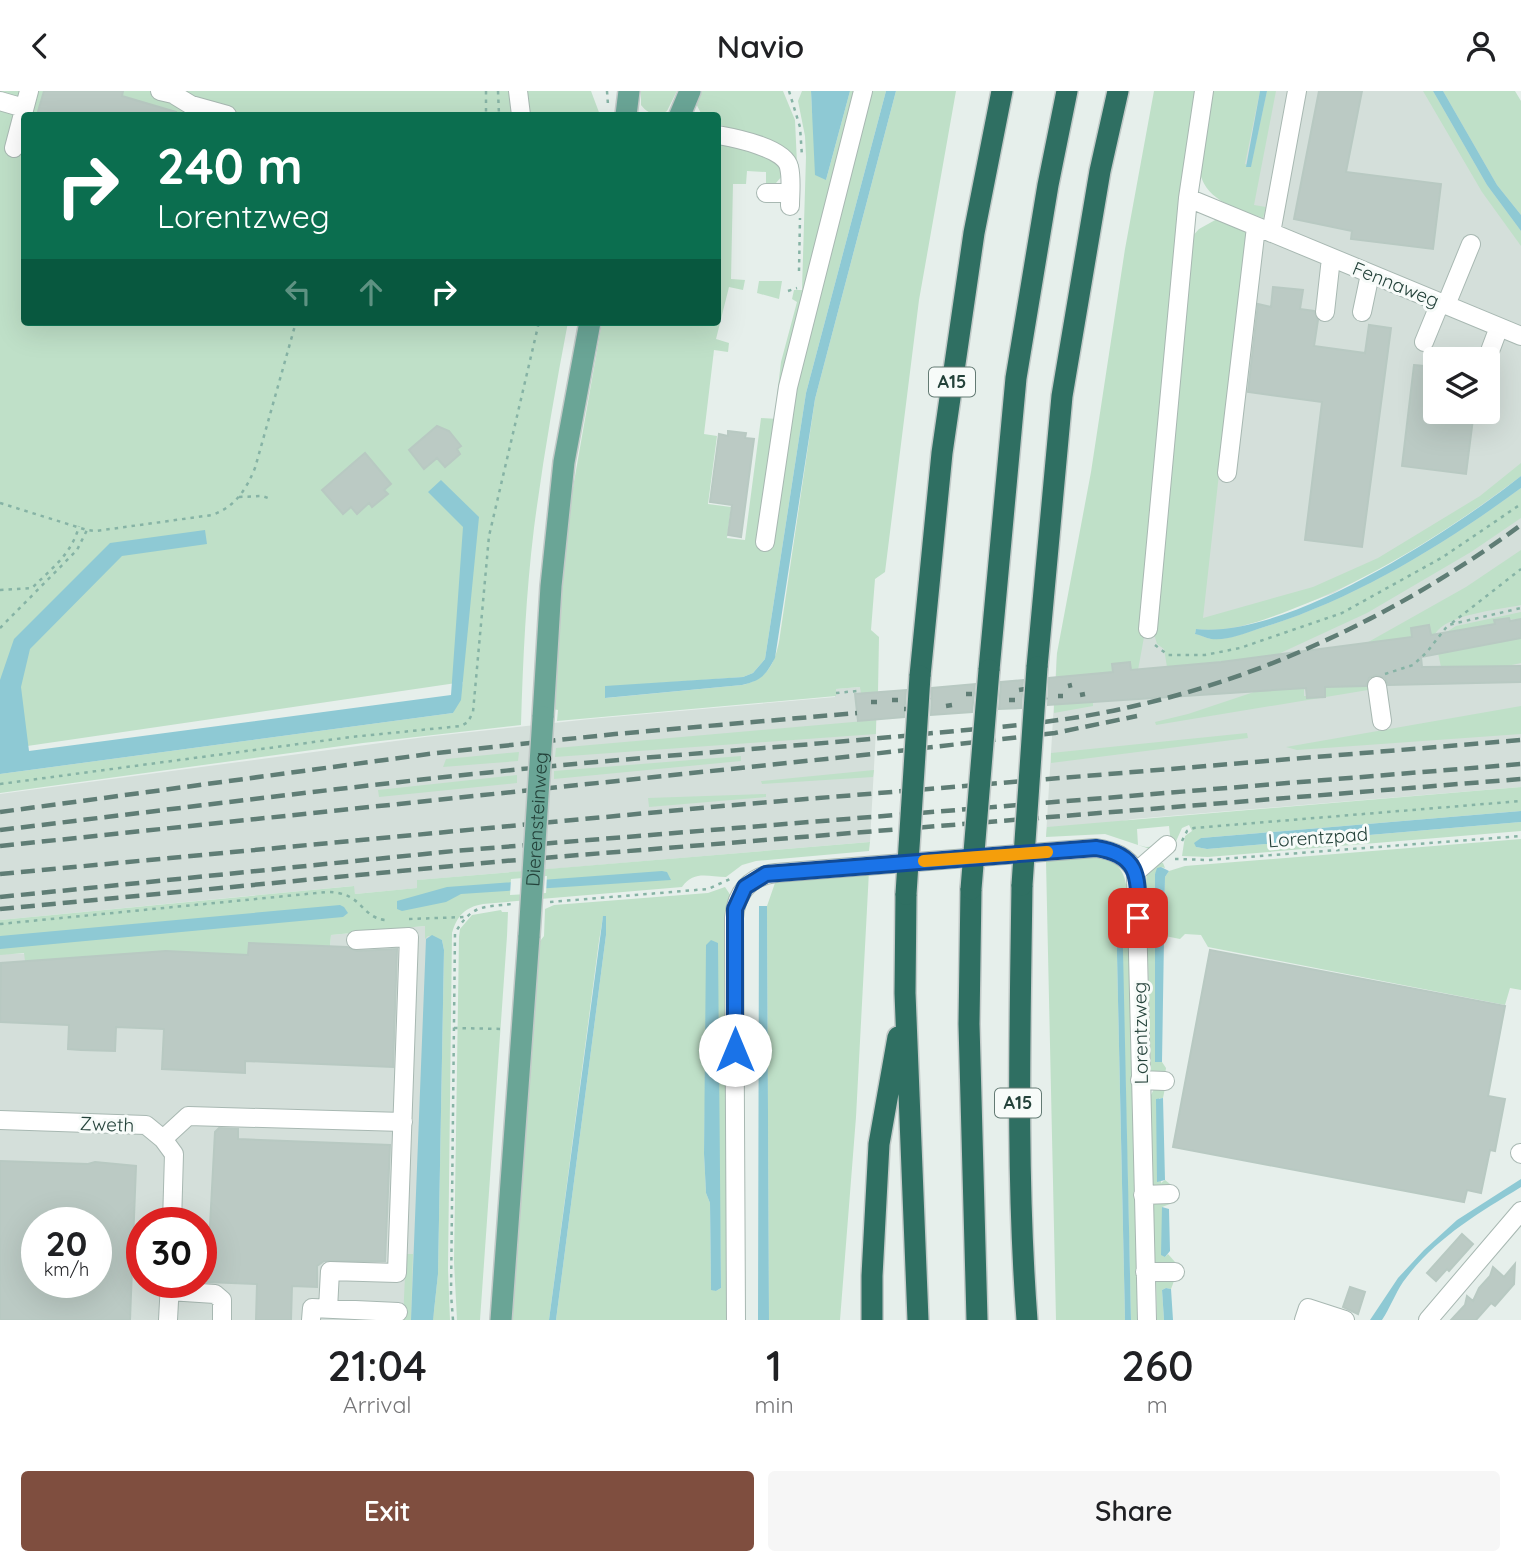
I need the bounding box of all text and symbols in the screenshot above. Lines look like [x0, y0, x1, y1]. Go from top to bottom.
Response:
text: Navio [717, 26, 804, 66]
icon: back [21, 27, 59, 65]
icon: person [1462, 27, 1500, 65]
text: 240 m [157, 135, 303, 196]
icon: right [42, 140, 133, 231]
text: Lorentzweg [157, 196, 330, 236]
street label: Fennaweg [1349, 256, 1443, 312]
icon: left [279, 273, 317, 311]
icon: ahead [352, 273, 390, 311]
icon: right [425, 273, 463, 311]
map controls [1423, 347, 1500, 424]
button: layers [1423, 347, 1500, 424]
road number: A15 [929, 367, 975, 397]
street label: Dierensteinweg [520, 751, 553, 887]
street label: Lorentzpad [1267, 822, 1369, 852]
pin [1108, 888, 1168, 948]
icon: arrive [1119, 899, 1157, 937]
street label: Lorentzweg [1127, 982, 1153, 1084]
position arrow [698, 1013, 772, 1087]
road number: A15 [995, 1089, 1041, 1118]
street label: Zweth [79, 1111, 135, 1137]
speed limit sign: 30 [126, 1207, 217, 1298]
text: 20 [46, 1221, 87, 1265]
text: km/h [44, 1258, 89, 1281]
text: 21:04 [328, 1339, 427, 1392]
text: 1 [766, 1339, 782, 1392]
text: 260 [1121, 1339, 1193, 1392]
text: Arrival [343, 1390, 412, 1419]
text: min [754, 1390, 794, 1419]
text: m [1147, 1390, 1168, 1419]
button: Exit [21, 1471, 754, 1551]
button: Share [768, 1471, 1500, 1551]

